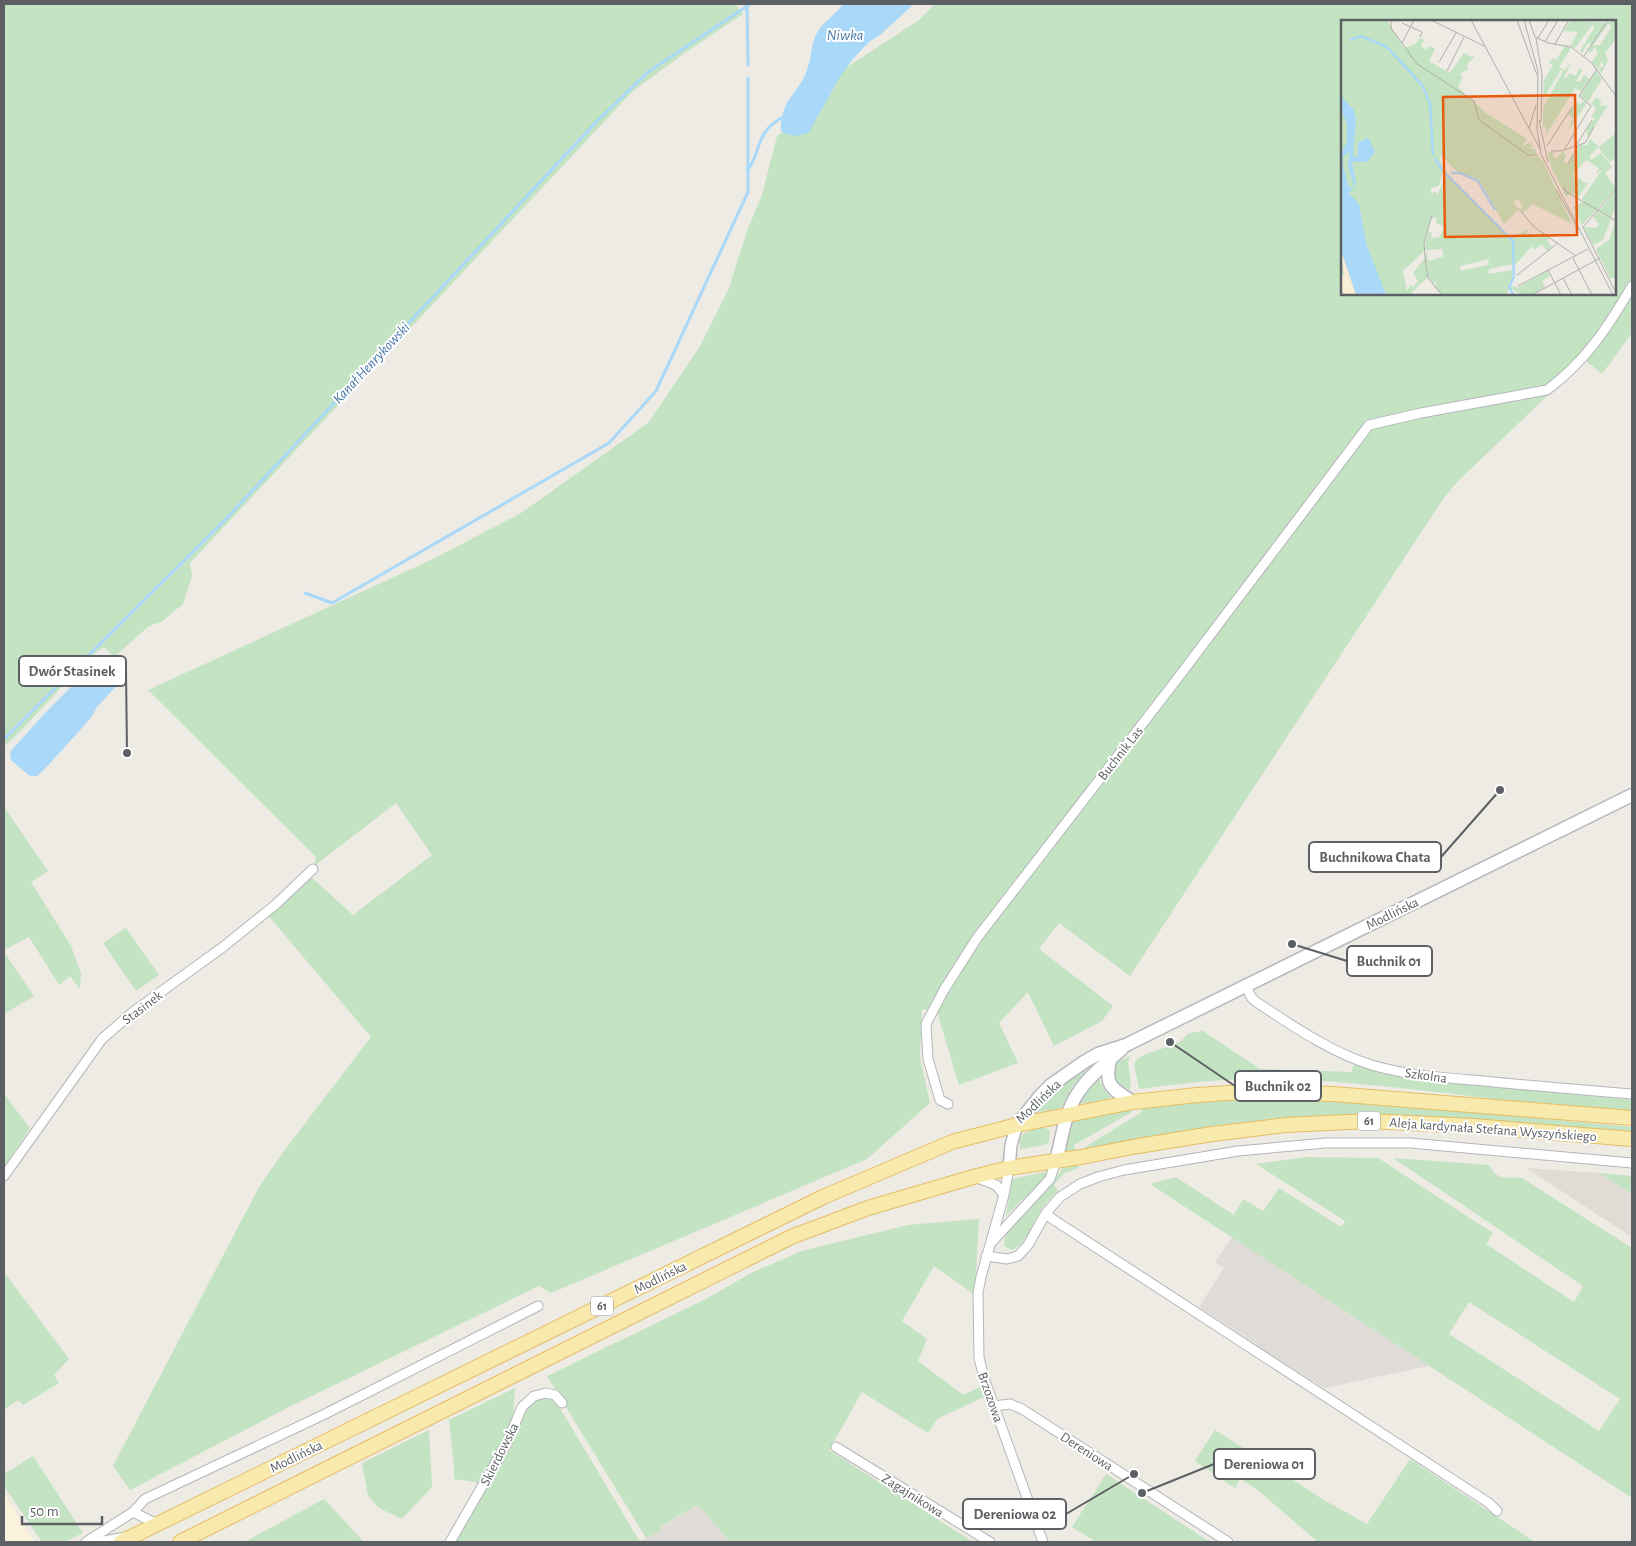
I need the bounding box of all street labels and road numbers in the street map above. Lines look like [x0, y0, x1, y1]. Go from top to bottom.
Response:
street label: Buchnik Las [1096, 724, 1146, 783]
street label: Modlińska [1364, 895, 1421, 933]
street label: Stasinek [120, 988, 166, 1027]
street label: Szkolna [1404, 1066, 1448, 1086]
street label: Modlińska [1013, 1077, 1064, 1126]
road number: 61 [1358, 1112, 1380, 1130]
street label: Aleja kardynała Stefana Wyszyńskiego [1389, 1116, 1597, 1144]
street label: Modlińska [632, 1259, 689, 1297]
road number: 61 [591, 1296, 613, 1315]
street label: Brzozowa [975, 1370, 1005, 1425]
street label: Skierdowska [478, 1420, 522, 1488]
street label: Dereniowa [1058, 1430, 1116, 1474]
street label: Modlińska [268, 1438, 325, 1476]
street label: Zagajnikowa [879, 1471, 946, 1521]

